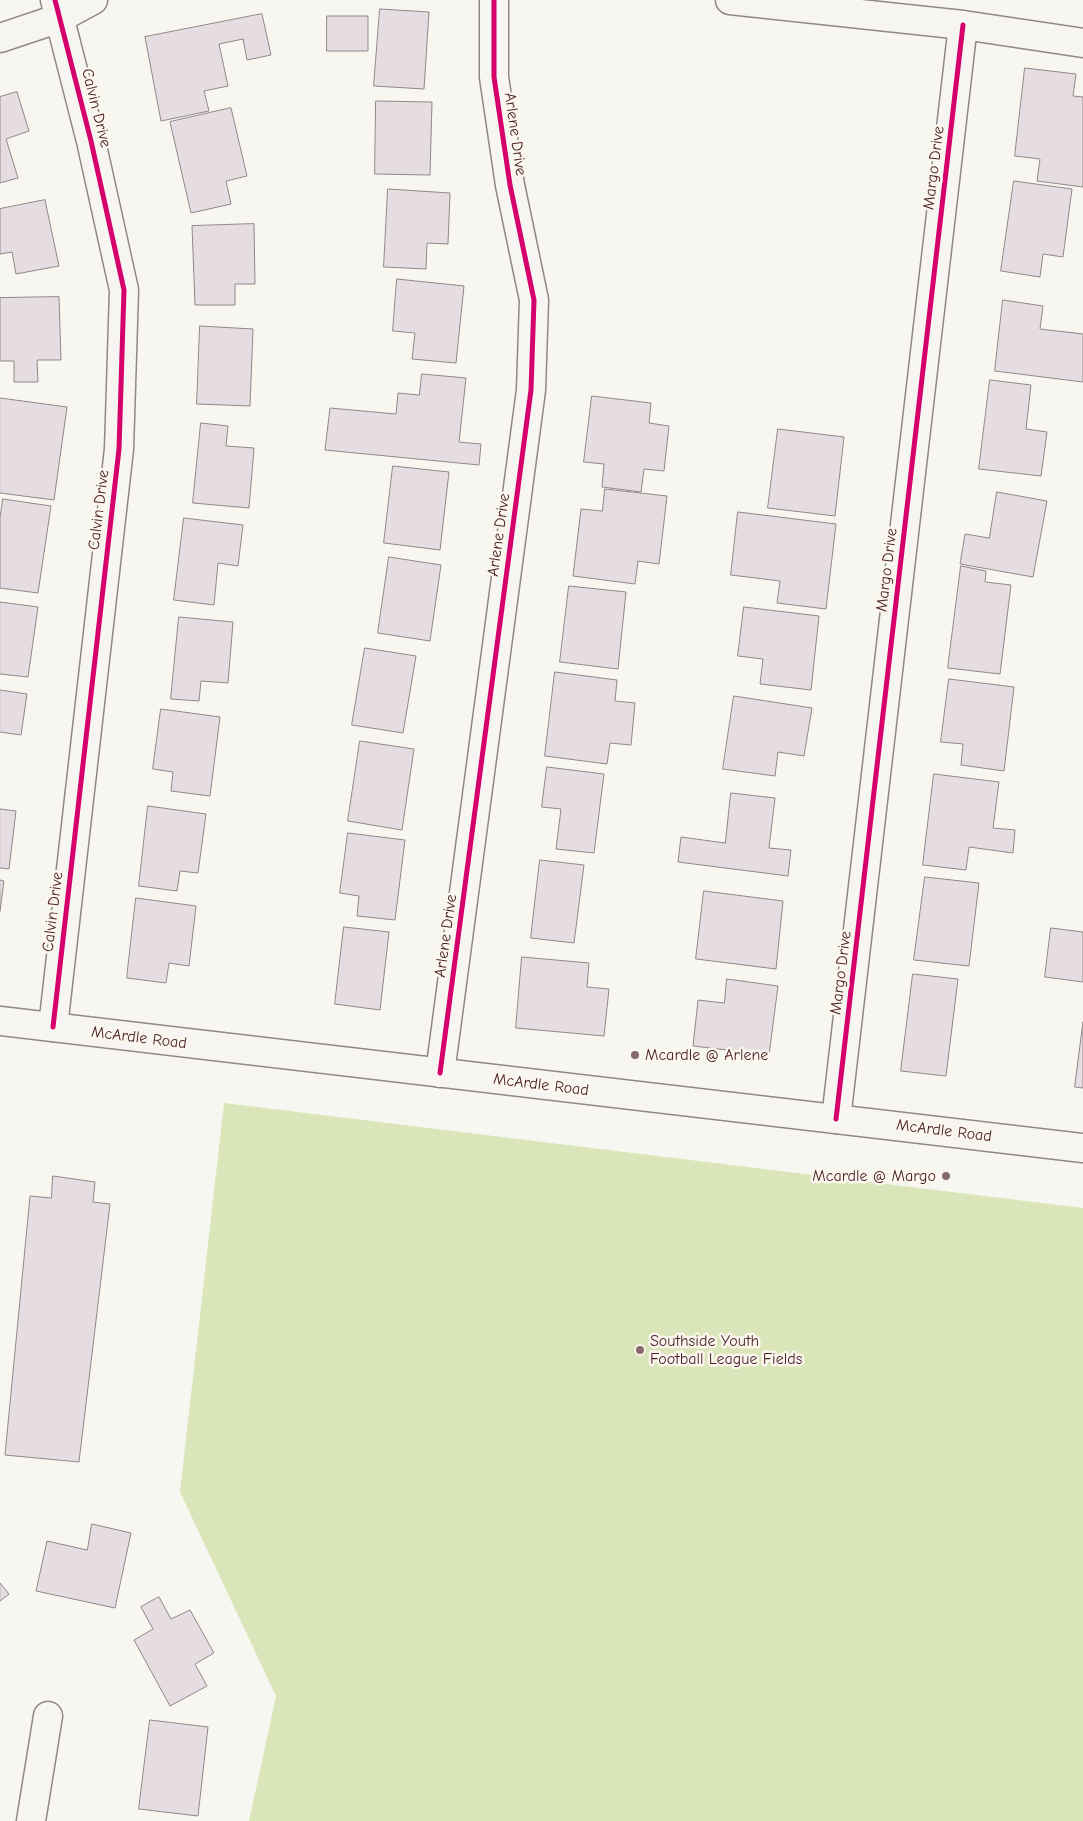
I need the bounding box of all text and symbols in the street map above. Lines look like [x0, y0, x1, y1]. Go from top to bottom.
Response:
street label: Calvin Drive [77, 67, 115, 149]
street label: Arlene Drive [500, 91, 530, 177]
street label: Margo Drive [919, 125, 949, 211]
street label: Calvin Drive [85, 469, 113, 551]
street label: Arlene Drive [484, 492, 514, 578]
street label: Margo Drive [872, 527, 902, 613]
street label: Calvin Drive [39, 871, 67, 953]
street label: Arlene Drive [431, 893, 461, 979]
street label: Margo Drive [826, 930, 856, 1016]
street label: McArdle Road [90, 1023, 188, 1053]
place label: Mcardle @ Arlene [645, 1045, 768, 1065]
marker: Mcardle @ Arlene [629, 1049, 641, 1061]
street label: McArdle Road [492, 1070, 590, 1100]
street label: McArdle Road [895, 1116, 993, 1146]
place label: Mcardle @ Margo [812, 1166, 936, 1186]
marker: Mcardle @ Margo [940, 1170, 952, 1182]
place label: Southside Youth Football League Fields [650, 1331, 802, 1369]
marker: Southside Youth Football League Fields [634, 1344, 646, 1356]

